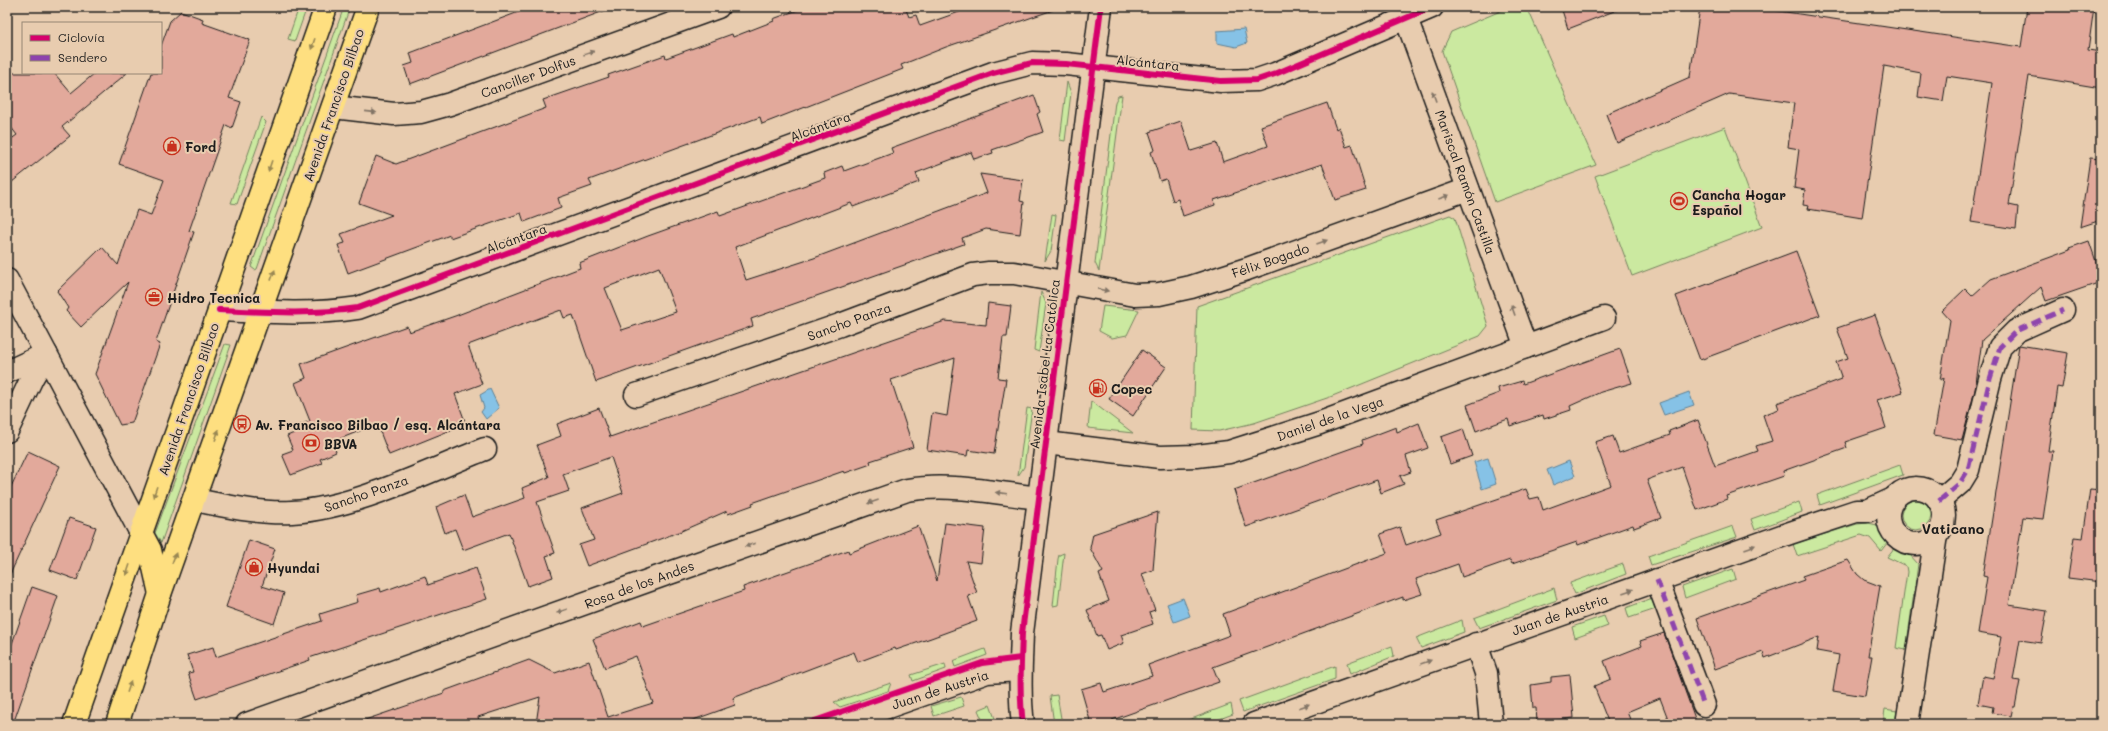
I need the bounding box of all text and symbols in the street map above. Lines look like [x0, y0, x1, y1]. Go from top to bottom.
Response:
legend [22, 22, 162, 74]
street label: Avenida Francisco Bilbao [299, 26, 367, 184]
text: Ciclovía [58, 29, 105, 45]
one-way arrow [310, 38, 316, 50]
text: Sendero [58, 49, 107, 65]
one-way arrow [584, 50, 596, 56]
street label: Alcántara [1115, 50, 1181, 74]
street label: Canciller Dolfus [478, 51, 578, 101]
one-way arrow [1431, 90, 1437, 102]
street label: Alcántara [787, 107, 853, 145]
one-way arrow [365, 108, 378, 115]
street label: Mariscal Ramón Castilla [1432, 108, 1500, 256]
shop icon: Ford [162, 136, 182, 156]
place label: Ford [185, 138, 216, 155]
one-way arrow [267, 161, 273, 173]
place label: Cancha Hogar Español [1692, 186, 1786, 218]
sports icon: Cancha Hogar Español [1669, 191, 1689, 211]
one-way arrow [1439, 194, 1451, 200]
street label: Alcántara [483, 219, 549, 257]
one-way arrow [1317, 238, 1329, 244]
street label: Félix Bogado [1229, 239, 1311, 281]
one-way arrow [270, 268, 276, 280]
street label: Avenida Isabel La Católica [1025, 278, 1063, 450]
office icon: Hidro Tecnica [144, 287, 164, 307]
one-way arrow [1097, 287, 1109, 293]
place label: Hidro Tecnica [167, 289, 260, 306]
street label: Sancho Panza [805, 298, 893, 344]
one-way arrow [1509, 304, 1515, 316]
street label: Avenida Francisco Bilbao [154, 320, 222, 478]
fuel station icon: Copec [1088, 378, 1108, 398]
place label: Copec [1111, 380, 1152, 397]
street label: Daniel de la Vega [1274, 392, 1386, 444]
bus stop icon: Av. Francisco Bilbao / esq. Alcántara [232, 414, 252, 434]
place label: Av. Francisco Bilbao / esq. Alcántara [255, 416, 501, 433]
one-way arrow [214, 429, 220, 441]
bank icon: BBVA [301, 433, 321, 453]
place label: BBVA [324, 435, 357, 452]
street label: Sancho Panza [322, 471, 410, 515]
one-way arrow [152, 487, 158, 499]
one-way arrow [994, 490, 1007, 497]
one-way arrow [867, 499, 879, 505]
district label: Vaticano [1922, 519, 1985, 538]
one-way arrow [744, 542, 756, 548]
one-way arrow [1745, 544, 1757, 550]
one-way arrow [171, 551, 177, 563]
street label: Rosa de los Andes [582, 556, 696, 612]
shop icon: Hyundai [244, 557, 264, 577]
place label: Hyundai [267, 559, 320, 577]
one-way arrow [125, 564, 131, 576]
one-way arrow [1622, 587, 1634, 593]
street label: Juan de Austria [1510, 590, 1610, 638]
one-way arrow [555, 608, 567, 614]
one-way arrow [1420, 658, 1432, 664]
street label: Juan de Austria [889, 665, 991, 713]
one-way arrow [127, 681, 133, 693]
one-way arrow [1298, 703, 1310, 709]

